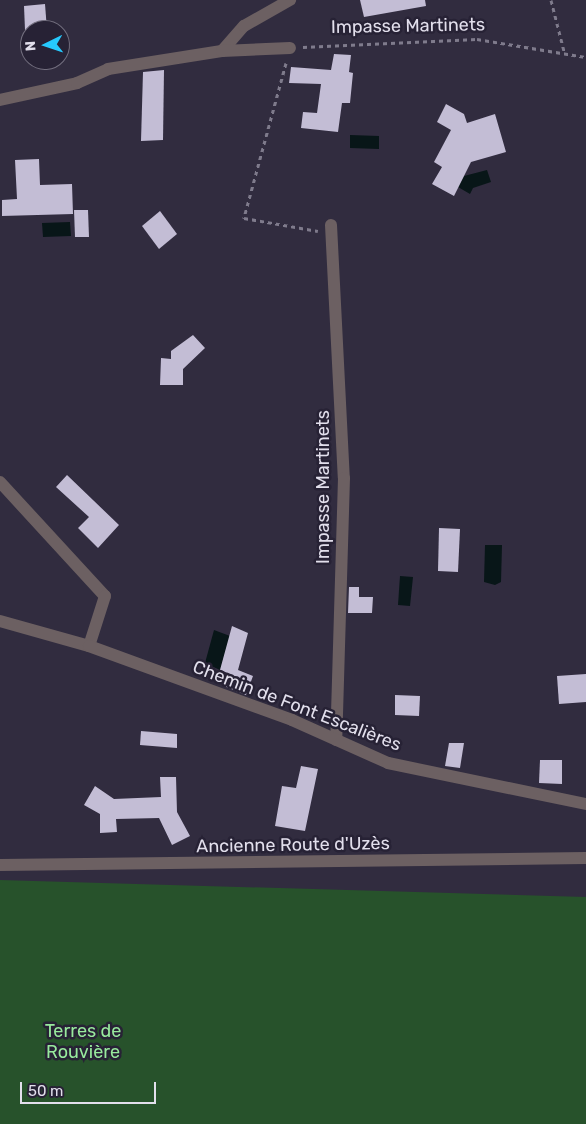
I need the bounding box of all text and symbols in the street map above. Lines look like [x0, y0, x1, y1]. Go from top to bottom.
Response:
street label: Impasse Martinets [331, 14, 485, 38]
north arrow [20, 20, 70, 70]
text: N [22, 40, 39, 52]
street label: Impasse Martinets [312, 410, 334, 564]
street label: Chemin de Font Escalières [190, 656, 404, 756]
street label: Ancienne Route d'Uzès [196, 833, 390, 857]
park label: Terres de Rouvière [45, 1021, 121, 1064]
scale bar [22, 1072, 159, 1104]
text: 50 m [28, 1082, 63, 1100]

